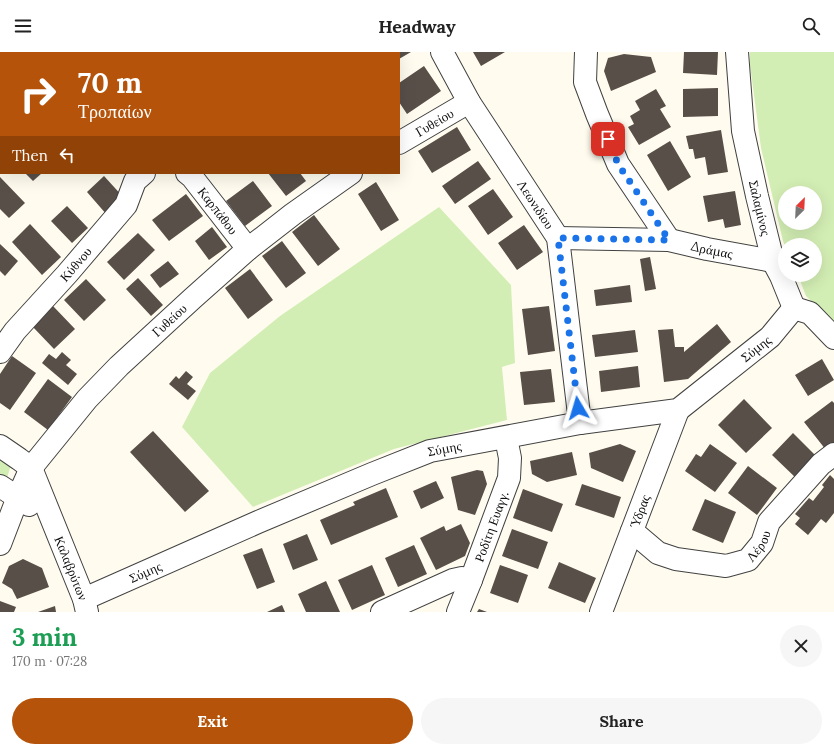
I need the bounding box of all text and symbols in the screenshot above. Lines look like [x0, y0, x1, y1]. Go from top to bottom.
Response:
icon: menu [12, 15, 34, 37]
text: Headway [378, 15, 456, 38]
icon: search [800, 15, 822, 37]
text: 70 m [78, 65, 142, 101]
icon: right [12, 68, 64, 120]
text: Τροπαίων [78, 100, 152, 123]
street label: Γυθείου [412, 104, 457, 140]
pin [591, 122, 625, 156]
icon: arrive [597, 128, 619, 150]
icon: left [56, 144, 78, 166]
text: Then [12, 146, 48, 165]
street label: Λεωνιδίου [514, 176, 558, 232]
street label: Σαλαμίνος [745, 179, 775, 238]
street label: Καρπάθου [194, 183, 242, 238]
north arrow [778, 186, 822, 230]
map controls [778, 186, 822, 282]
street label: Δράμας [689, 237, 735, 262]
button: layers [778, 238, 822, 282]
street label: Κύθνου [56, 243, 95, 285]
street label: Γυθείου [148, 300, 190, 340]
street label: Σύμης [737, 331, 775, 366]
position arrow [557, 387, 599, 429]
street label: Σύμης [426, 437, 463, 460]
street label: Ροδίτη Ευαγγ. [470, 488, 512, 564]
street label: Ύδρας [625, 491, 654, 531]
street label: Λέρου [742, 528, 774, 565]
street label: Καλαβρύτων [51, 533, 92, 603]
street label: Σύμης [126, 557, 165, 587]
text: 3 min [12, 622, 77, 653]
button: close [780, 625, 822, 667]
text: 170 m · 07:28 [12, 653, 87, 670]
button: Exit [12, 698, 413, 744]
button: Share [421, 698, 822, 744]

